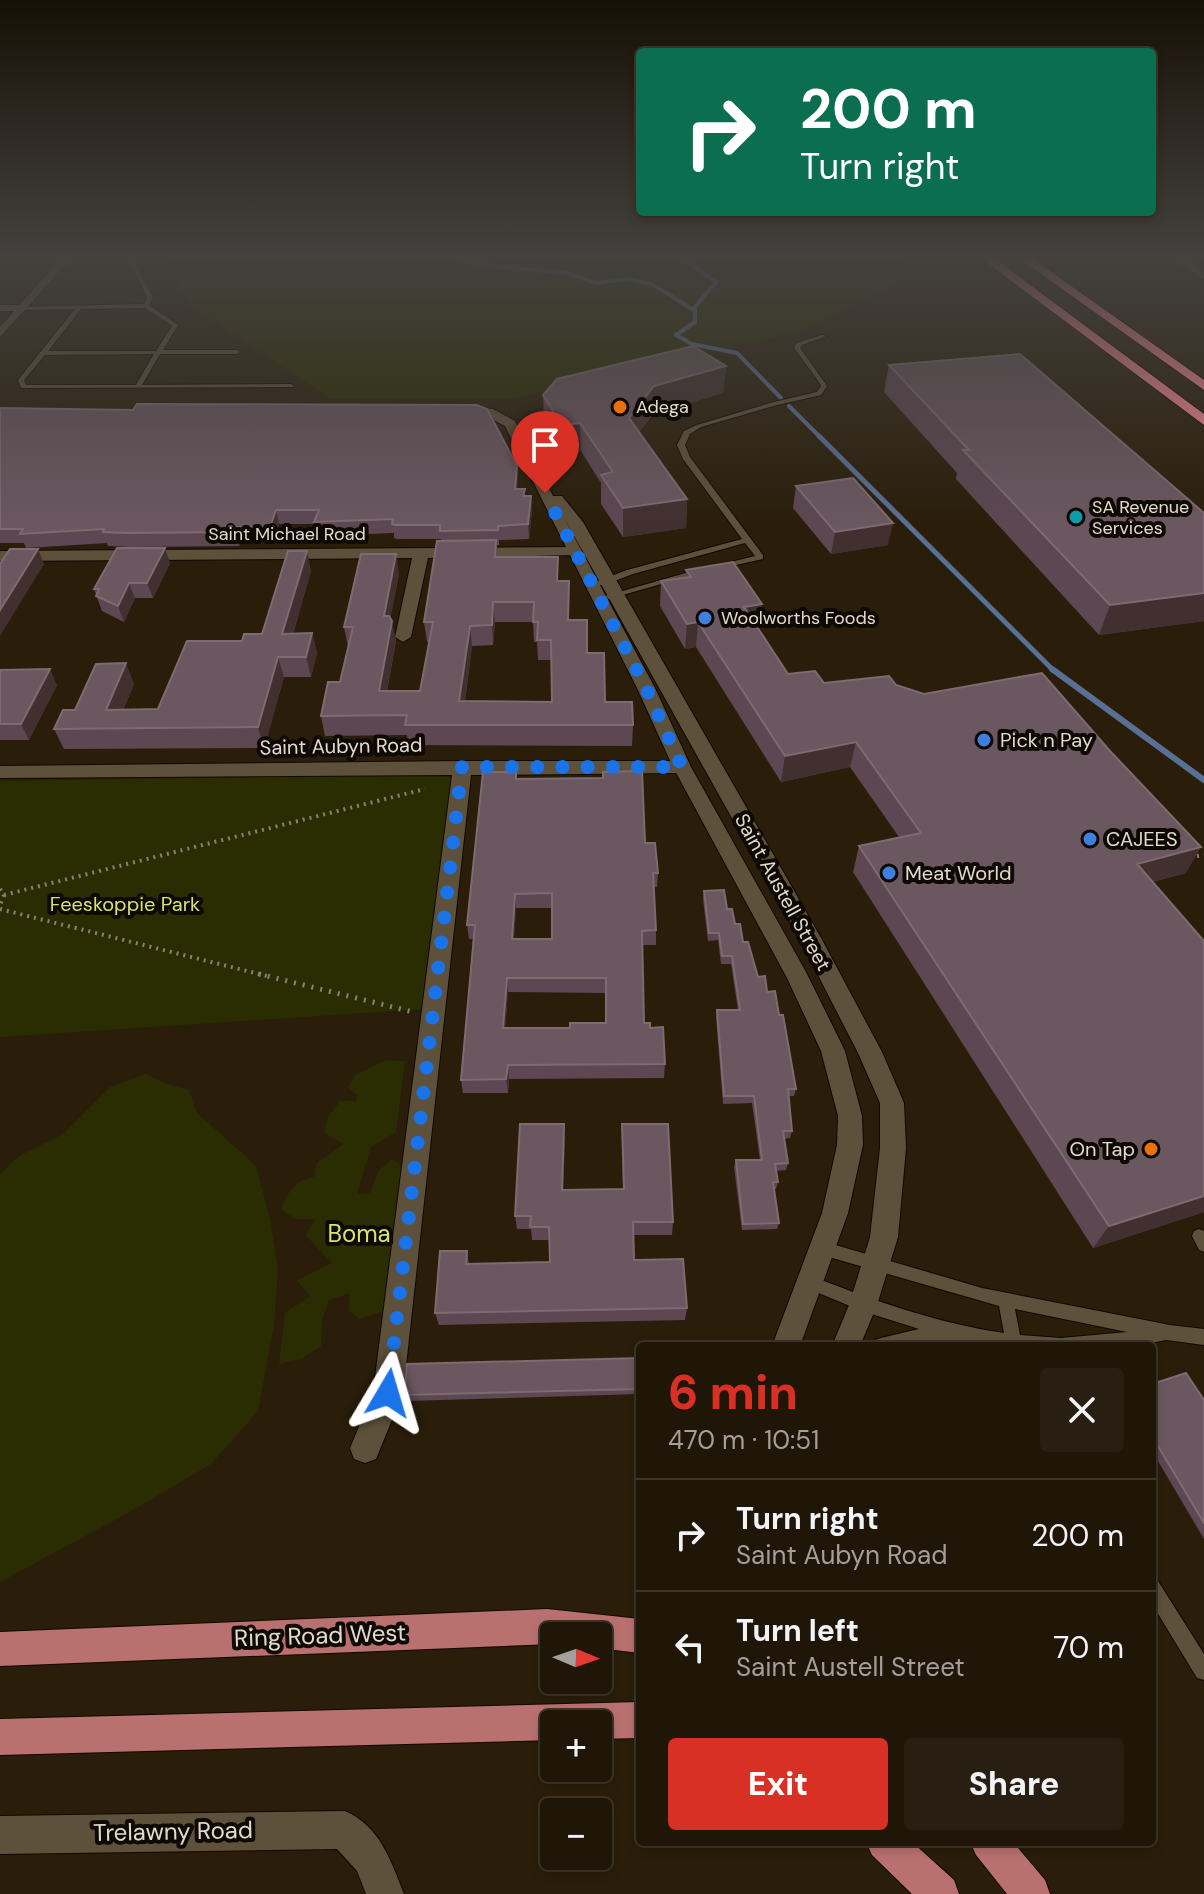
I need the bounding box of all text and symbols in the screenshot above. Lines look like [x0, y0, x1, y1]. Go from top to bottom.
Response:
text: 200 m [800, 72, 977, 145]
icon: right [668, 80, 772, 184]
text: Turn right [800, 143, 959, 190]
place label: Adega [636, 395, 689, 419]
marker: Adega [611, 398, 629, 416]
pin [511, 411, 579, 493]
icon: arrive [523, 423, 567, 467]
place label: SA Revenue Services [1092, 495, 1189, 540]
marker: SA Revenue Services [1067, 508, 1085, 526]
street label: Saint Michael Road [208, 522, 366, 546]
place label: Woolworths Foods [721, 606, 876, 630]
marker: Woolworths Foods [696, 609, 714, 627]
place label: Pick n Pay [1000, 727, 1093, 753]
marker: Pick n Pay [975, 731, 993, 749]
street label: Saint Aubyn Road [259, 732, 423, 760]
street label: Saint Austell Street [729, 809, 837, 975]
place label: CAJEES [1106, 826, 1178, 852]
marker: CAJEES [1081, 830, 1099, 848]
place label: Meat World [905, 860, 1012, 886]
marker: Meat World [880, 864, 898, 882]
park label: Feeskoppie Park [50, 891, 200, 917]
place label: On Tap [1070, 1136, 1135, 1162]
marker: On Tap [1142, 1140, 1160, 1158]
park label: Boma [327, 1218, 391, 1249]
position arrow [346, 1351, 430, 1435]
text: 6 min [668, 1361, 798, 1424]
button: close [1040, 1368, 1124, 1452]
text: 470 m · 10:51 [668, 1423, 819, 1457]
text: Turn right [736, 1499, 879, 1538]
icon: right [668, 1513, 712, 1557]
text: 200 m [1031, 1516, 1124, 1555]
text: Saint Aubyn Road [736, 1538, 947, 1572]
text: Turn left [736, 1611, 859, 1650]
street label: Ring Road West [233, 1617, 407, 1653]
north arrow [540, 1622, 612, 1694]
map controls [540, 1622, 612, 1870]
icon: left [668, 1625, 712, 1669]
text: 70 m [1053, 1628, 1124, 1667]
text: Saint Austell Street [736, 1650, 965, 1684]
button: + [540, 1710, 612, 1782]
button: Exit [668, 1738, 888, 1830]
button: Share [904, 1738, 1124, 1830]
button: − [540, 1798, 612, 1870]
street label: Trelawny Road [93, 1814, 253, 1848]

